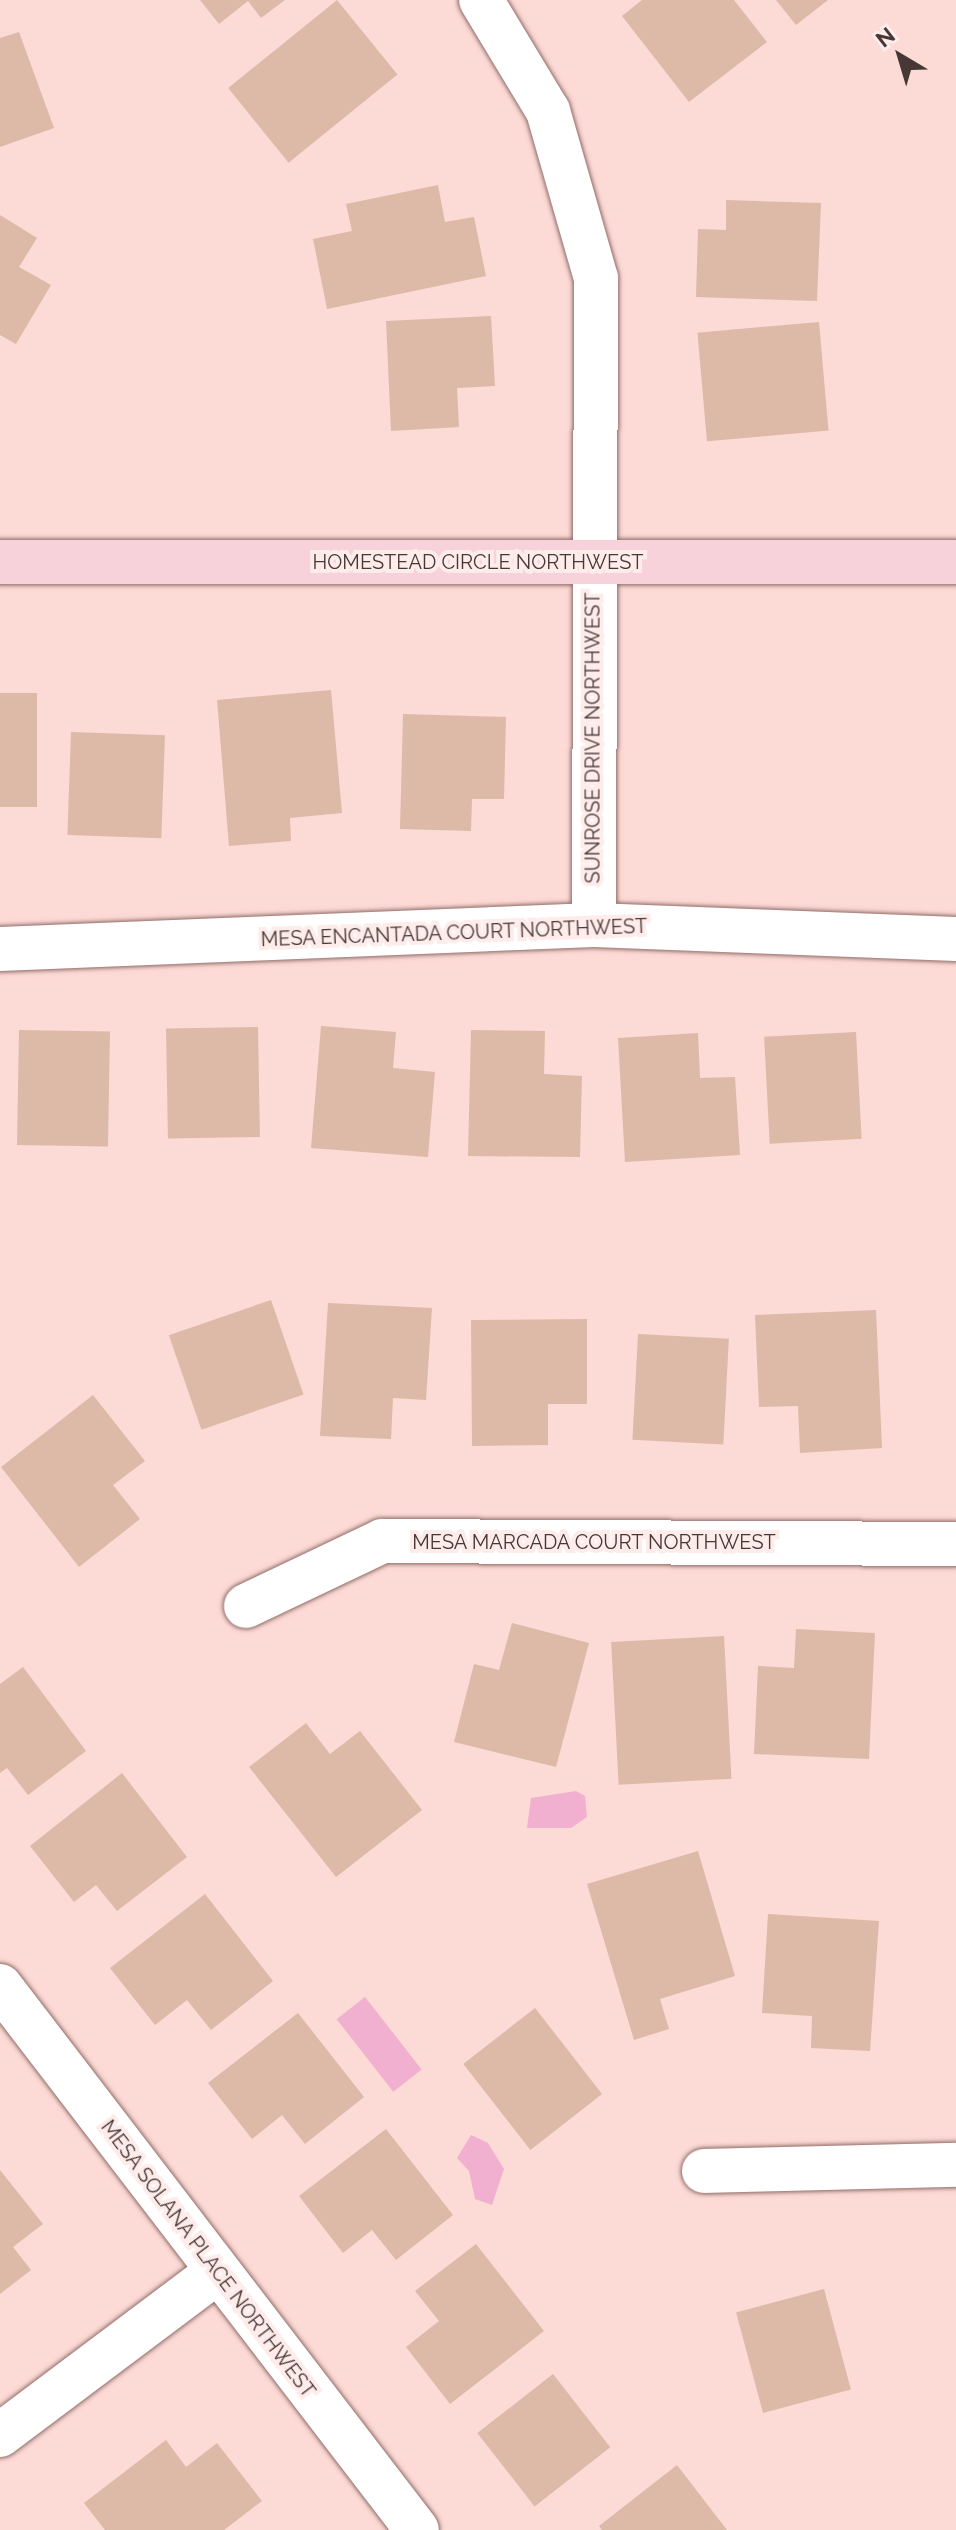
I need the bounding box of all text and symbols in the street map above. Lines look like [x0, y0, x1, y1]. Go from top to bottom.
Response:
north arrow [860, 16, 940, 96]
text: N [871, 22, 900, 53]
street label: HOMESTEAD CIRCLE NORTHWEST [313, 550, 643, 574]
street label: SUNROSE DRIVE NORTHWEST [581, 592, 605, 884]
street label: MESA ENCANTADA COURT NORTHWEST [259, 914, 649, 952]
street label: MESA MARCADA COURT NORTHWEST [411, 1530, 777, 1554]
street label: MESA SOLANA PLACE NORTHWEST [95, 2115, 321, 2403]

